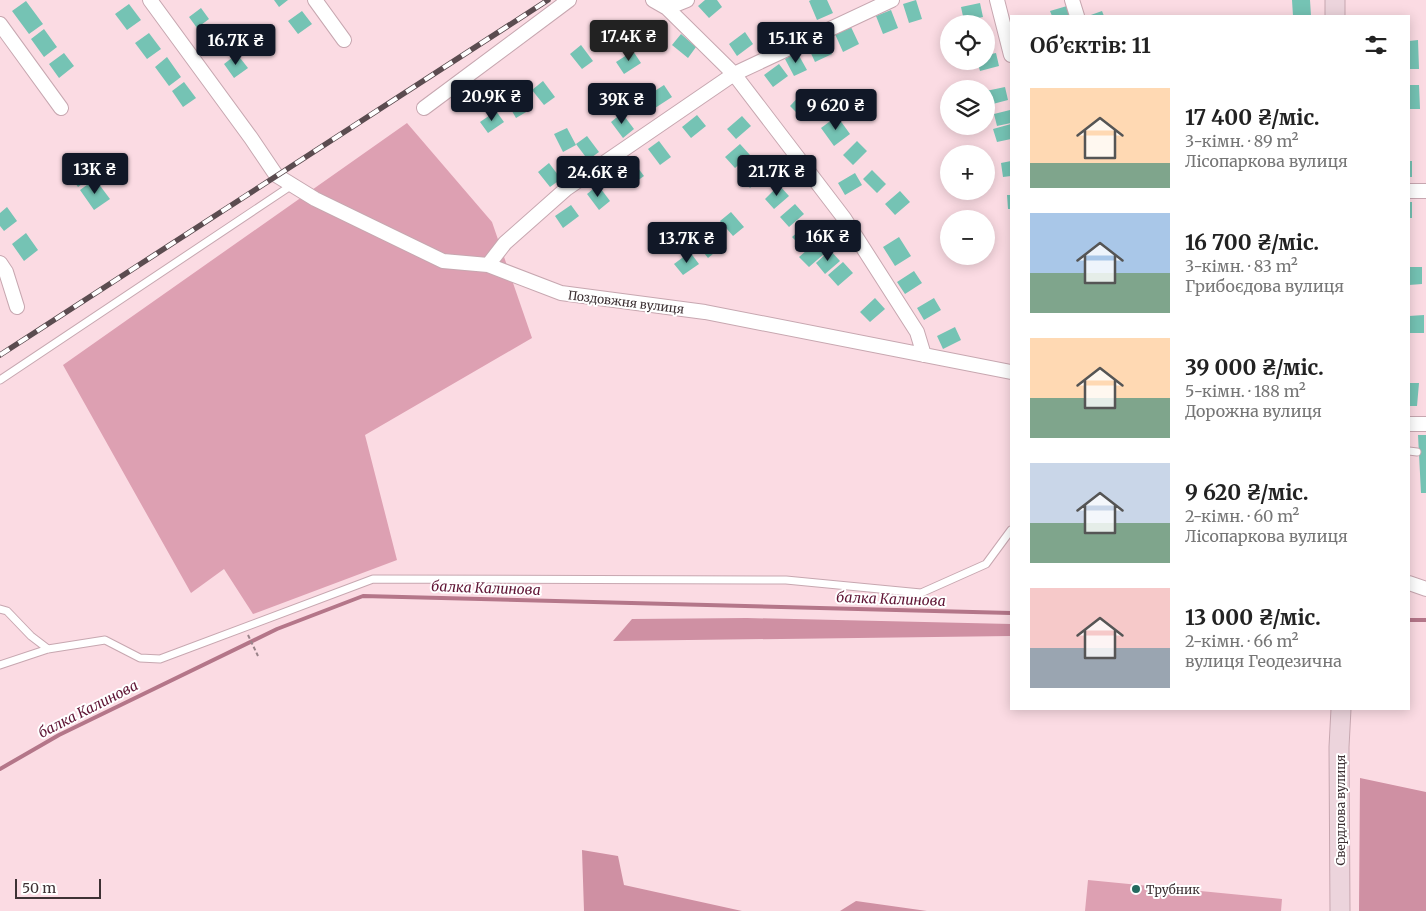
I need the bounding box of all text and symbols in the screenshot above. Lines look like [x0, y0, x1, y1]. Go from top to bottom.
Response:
map controls [940, 15, 995, 265]
button: locate [940, 15, 995, 70]
pin: 17.4K ₴ [583, 20, 675, 62]
pin: 15.1K ₴ [750, 22, 842, 64]
pin: 16.7K ₴ [190, 23, 282, 66]
text: 17.4K ₴ [601, 26, 657, 46]
text: 15.1K ₴ [768, 28, 824, 48]
text: 16.7K ₴ [207, 30, 265, 50]
icon: filters [1362, 31, 1390, 59]
text: Об’єктів: 11 [1030, 32, 1151, 59]
pin: 20.9K ₴ [446, 80, 538, 122]
button: layers [940, 80, 995, 135]
pin: 39K ₴ [587, 82, 657, 125]
text: 20.9K ₴ [462, 86, 522, 106]
pin: 9 620 ₴ [790, 88, 882, 131]
text: 39K ₴ [599, 89, 645, 109]
text: 9 620 ₴ [807, 95, 865, 115]
text: 17 400 ₴/міс. [1185, 104, 1320, 131]
icon: home [1070, 108, 1130, 168]
text: 3-кімн. · 89 m² [1185, 131, 1299, 151]
button: + [940, 145, 995, 200]
text: Лісопаркова вулиця [1185, 151, 1348, 171]
pin: 13K ₴ [60, 152, 130, 195]
pin: 21.7K ₴ [731, 154, 823, 197]
pin: 24.6K ₴ [552, 156, 644, 198]
text: 13K ₴ [73, 159, 117, 179]
text: 21.7K ₴ [748, 161, 806, 181]
text: 24.6K ₴ [568, 162, 628, 182]
button: − [940, 210, 995, 265]
pin: 16K ₴ [793, 220, 863, 262]
pin: 13.7K ₴ [641, 222, 733, 264]
text: 16K ₴ [806, 226, 850, 246]
text: 13.7K ₴ [659, 228, 715, 248]
text: 16 700 ₴/міс. [1185, 229, 1319, 256]
icon: home [1070, 233, 1130, 293]
text: 3-кімн. · 83 m² [1185, 256, 1298, 276]
text: Грибоєдова вулиця [1185, 276, 1344, 296]
street label: Поздовжня вулиця [567, 287, 685, 317]
text: 39 000 ₴/міс. [1185, 354, 1324, 381]
icon: home [1070, 358, 1130, 418]
text: 5-кімн. · 188 m² [1185, 381, 1306, 401]
text: Дорожна вулиця [1185, 401, 1322, 421]
text: 9 620 ₴/міс. [1185, 479, 1309, 506]
icon: home [1070, 483, 1130, 543]
text: 2-кімн. · 60 m² [1185, 506, 1299, 526]
text: Лісопаркова вулиця [1185, 526, 1348, 546]
water label: балка Калинова [431, 577, 541, 599]
water label: балка Калинова [836, 588, 946, 610]
text: 13 000 ₴/міс. [1185, 604, 1321, 631]
icon: home [1070, 608, 1130, 668]
text: 2-кімн. · 66 m² [1185, 631, 1299, 651]
text: вулиця Геодезична [1185, 651, 1342, 671]
water label: балка Калинова [35, 676, 141, 742]
street label: Свердлова вулиця [1333, 755, 1348, 865]
scale bar [15, 876, 101, 899]
text: 50 m [22, 879, 56, 897]
place label: Трубник [1146, 882, 1200, 897]
marker: Трубник [1130, 883, 1142, 895]

